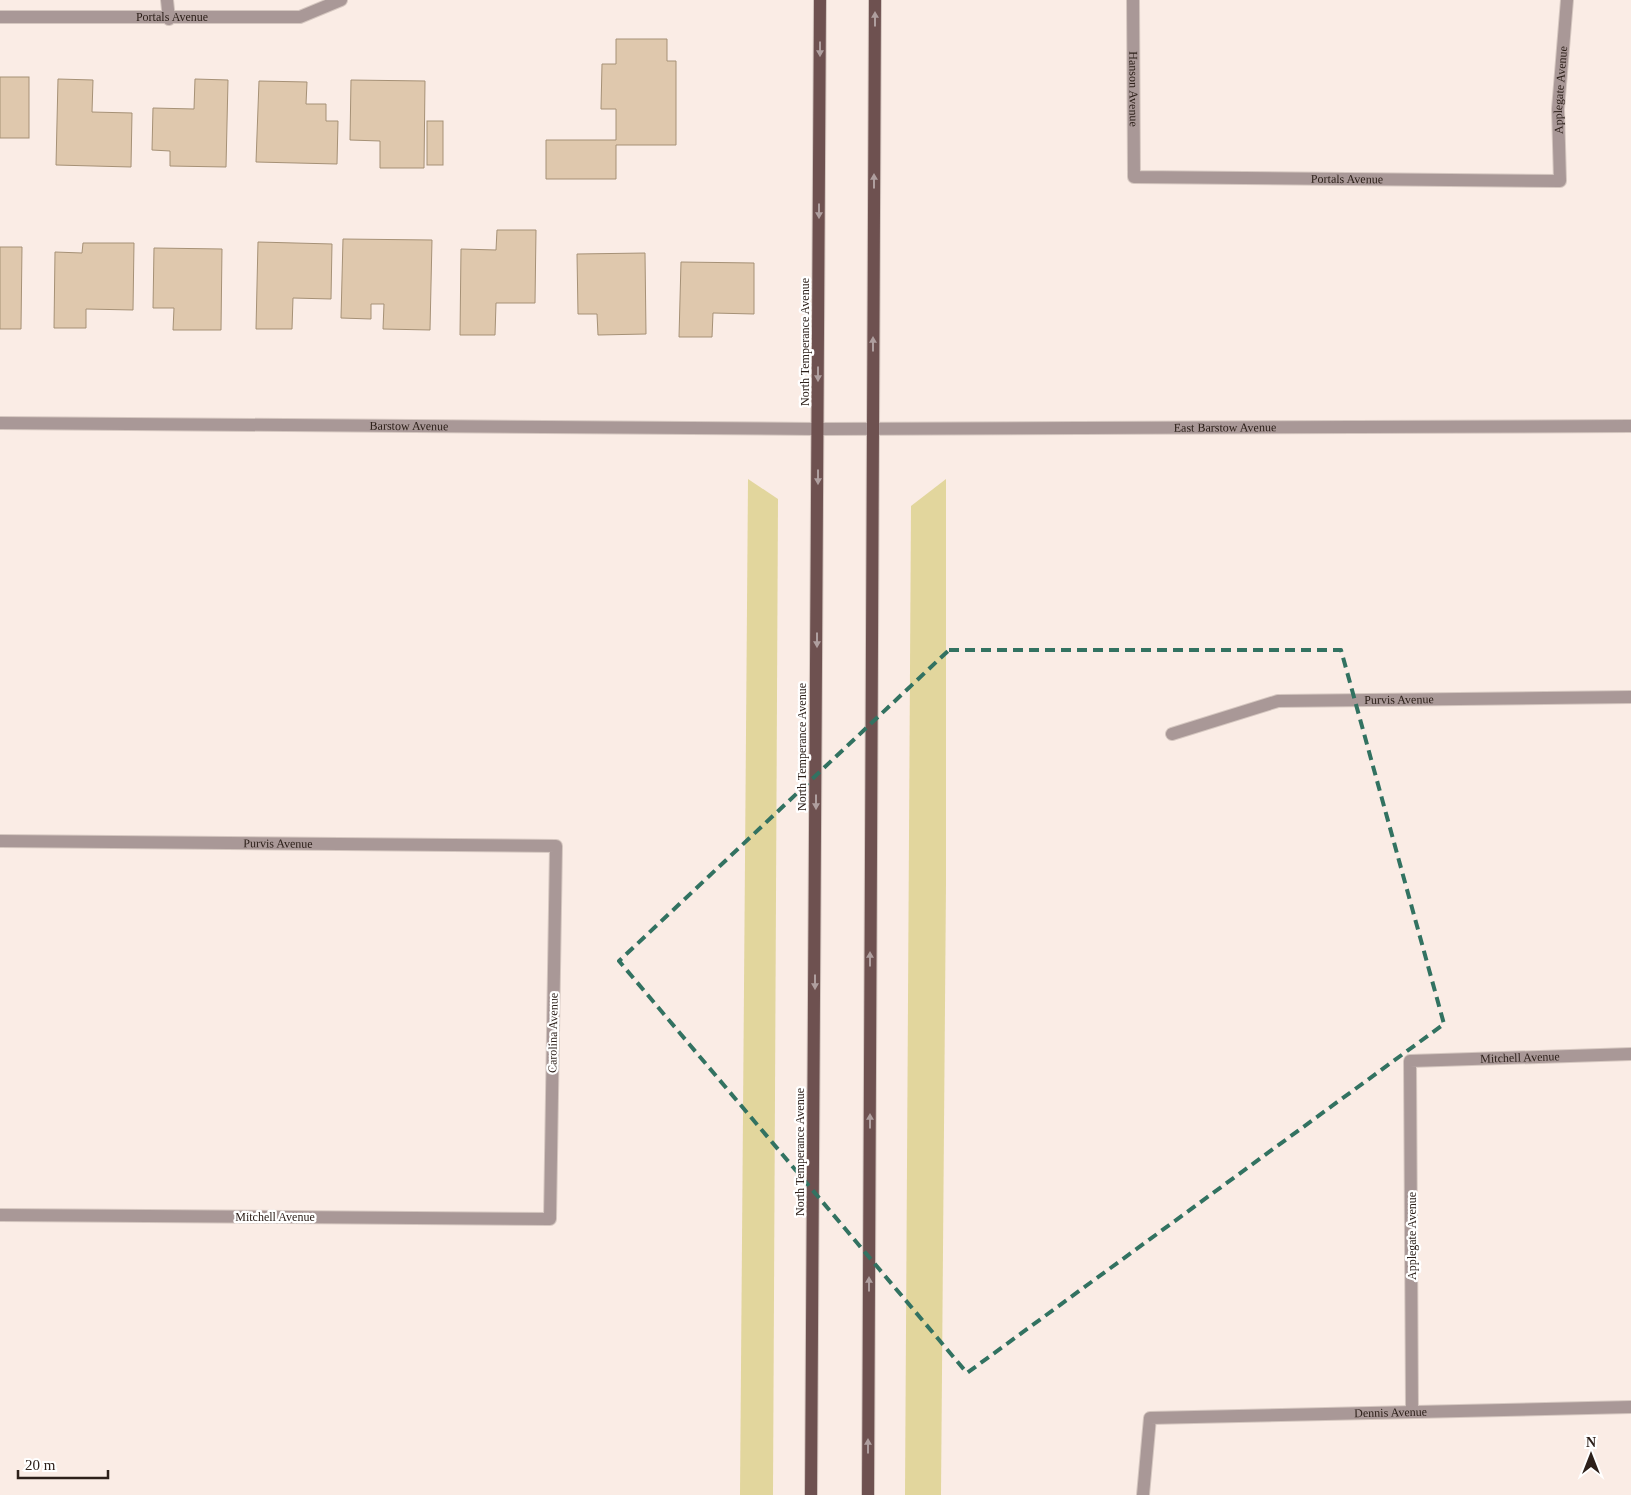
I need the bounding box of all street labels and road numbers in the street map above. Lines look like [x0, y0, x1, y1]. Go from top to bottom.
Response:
street label: Portals Avenue [136, 10, 208, 24]
street label: Applegate Avenue [1551, 46, 1570, 134]
street label: Hanson Avenue [1126, 51, 1141, 127]
street label: Portals Avenue [1311, 172, 1383, 186]
street label: North Temperance Avenue [798, 278, 812, 406]
street label: Barstow Avenue [370, 419, 448, 433]
street label: East Barstow Avenue [1174, 420, 1276, 435]
street label: North Temperance Avenue [795, 683, 809, 811]
street label: Purvis Avenue [1364, 692, 1434, 707]
street label: Purvis Avenue [243, 836, 313, 851]
street label: Carolina Avenue [545, 993, 561, 1073]
street label: Mitchell Avenue [1480, 1049, 1560, 1066]
street label: North Temperance Avenue [793, 1088, 807, 1216]
street label: Applegate Avenue [1405, 1192, 1419, 1280]
street label: Mitchell Avenue [235, 1210, 315, 1224]
street label: Dennis Avenue [1354, 1405, 1427, 1420]

